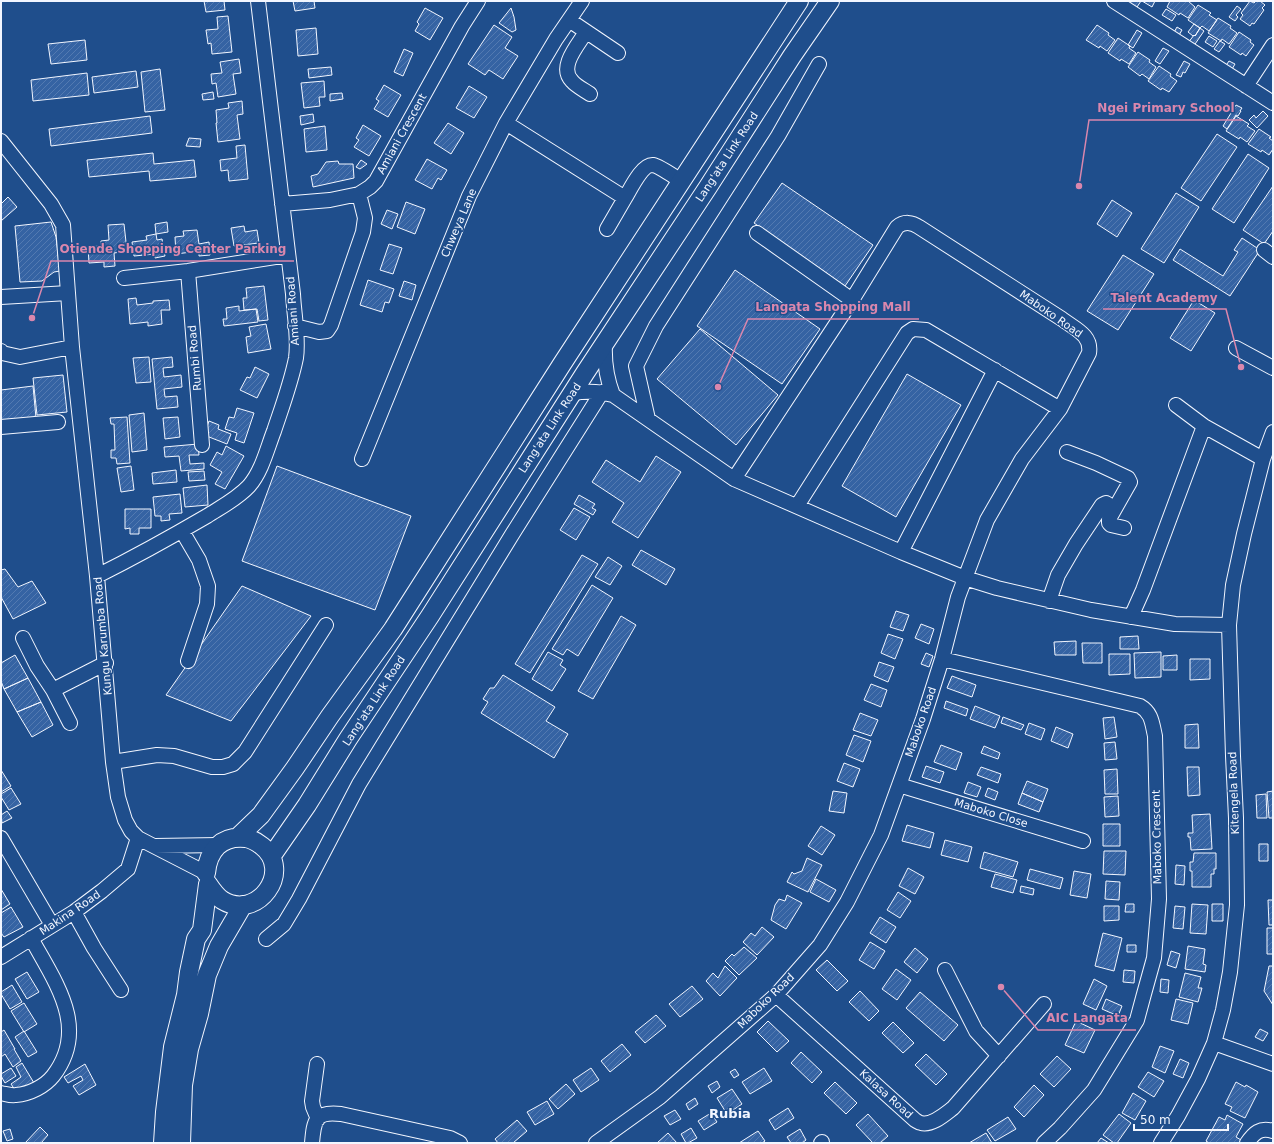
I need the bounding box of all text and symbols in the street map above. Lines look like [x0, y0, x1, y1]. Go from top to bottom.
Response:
street label: Amiani Crescent [374, 91, 430, 177]
callout: Ngei Primary School [1089, 96, 1243, 120]
text: Ngei Primary School [1097, 101, 1235, 115]
street label: Lang'ata Link Road [693, 110, 761, 204]
street label: Chweya Lane [439, 186, 479, 259]
callout: Otiende Shopping Center Parking [51, 237, 294, 261]
text: Otiende Shopping Center Parking [60, 242, 286, 256]
street label: Amiani Road [284, 276, 302, 346]
callout: Talent Academy [1103, 285, 1226, 309]
street label: Maboko Road [1017, 288, 1085, 340]
text: Talent Academy [1111, 291, 1218, 305]
callout: Langata Shopping Mall [748, 295, 919, 319]
text: Langata Shopping Mall [755, 300, 911, 314]
street label: Rumbi Road [186, 325, 204, 391]
street label: Lang'ata Link Road [516, 381, 584, 475]
street label: Kungu Karumba Road [91, 576, 115, 696]
street label: Lang'ata Link Road [340, 654, 408, 748]
street label: Maboko Road [903, 685, 939, 759]
street label: Kitengela Road [1226, 751, 1242, 835]
street label: Maboko Crescent [1150, 789, 1164, 884]
street label: Maboko Close [953, 796, 1030, 830]
street label: Makina Road [37, 888, 103, 938]
street label: Maboko Road [735, 971, 797, 1031]
callout: AIC Langata [1038, 1006, 1136, 1030]
text: AIC Langata [1046, 1011, 1128, 1025]
street label: Kalasa Road [857, 1067, 915, 1121]
district label: Rubia [709, 1106, 751, 1121]
scale bar [1134, 1106, 1228, 1132]
text: 50 m [1140, 1113, 1171, 1127]

